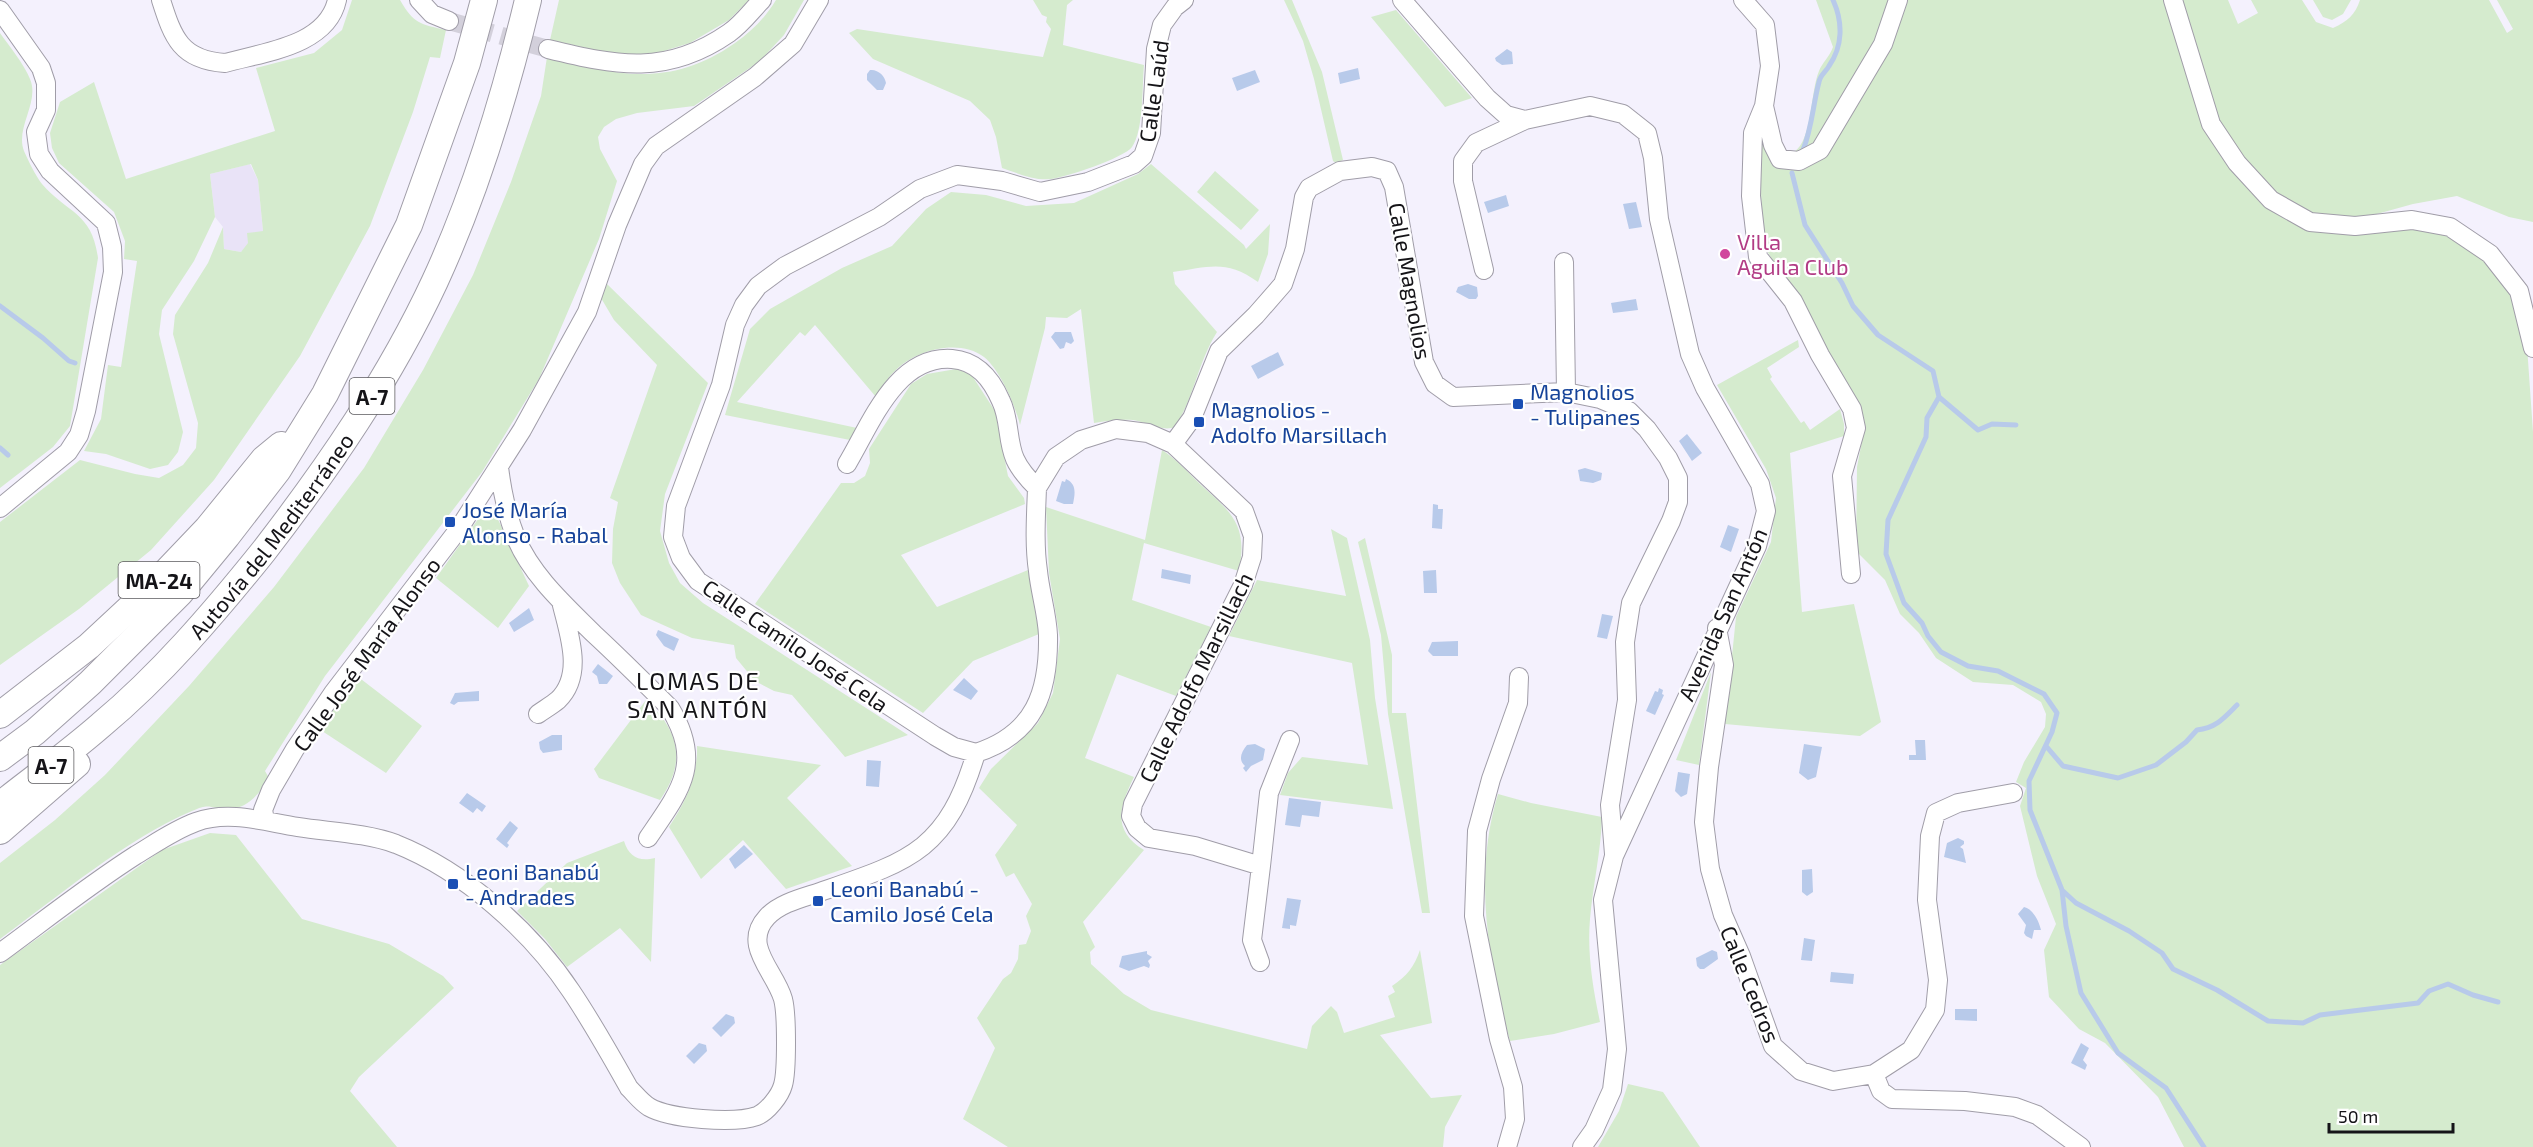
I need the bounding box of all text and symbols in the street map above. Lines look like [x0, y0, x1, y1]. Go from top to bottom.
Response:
street label: Calle Laúd [1133, 38, 1173, 144]
street label: Calle Magnolios [1384, 200, 1438, 362]
place label: Villa Aguila Club [1737, 228, 1849, 279]
marker: Villa Aguila Club [1718, 247, 1732, 261]
road number: A-7 [350, 378, 394, 414]
place label: Magnolios - Tulipanes [1530, 378, 1640, 429]
place label: Magnolios - Adolfo Marsillach [1211, 396, 1387, 447]
marker: Magnolios - Tulipanes [1511, 397, 1525, 411]
marker: Magnolios - Adolfo Marsillach [1192, 415, 1206, 429]
street label: Autovía del Mediterráneo [183, 428, 358, 644]
place label: José María Alonso - Rabal [462, 496, 608, 547]
marker: José María Alonso - Rabal [443, 515, 457, 529]
street label: Avenida San Antón [1672, 524, 1772, 704]
street label: Calle José María Alonso [287, 552, 445, 756]
road number: MA-24 [118, 562, 200, 598]
street label: Calle Adolfo Marsillach [1133, 568, 1257, 786]
street label: Calle Camilo José Cela [698, 573, 894, 717]
district label: LOMAS DE SAN ANTÓN [627, 666, 769, 723]
road number: A-7 [28, 747, 74, 783]
place label: Leoni Banabú - Andrades [465, 858, 599, 909]
place label: Leoni Banabú - Camilo José Cela [830, 875, 994, 926]
marker: Leoni Banabú - Andrades [446, 877, 460, 891]
marker: Leoni Banabú - Camilo José Cela [811, 894, 825, 908]
street label: Calle Cedros [1716, 922, 1786, 1046]
scale bar [2329, 1096, 2454, 1134]
text: 50 m [2338, 1105, 2378, 1127]

